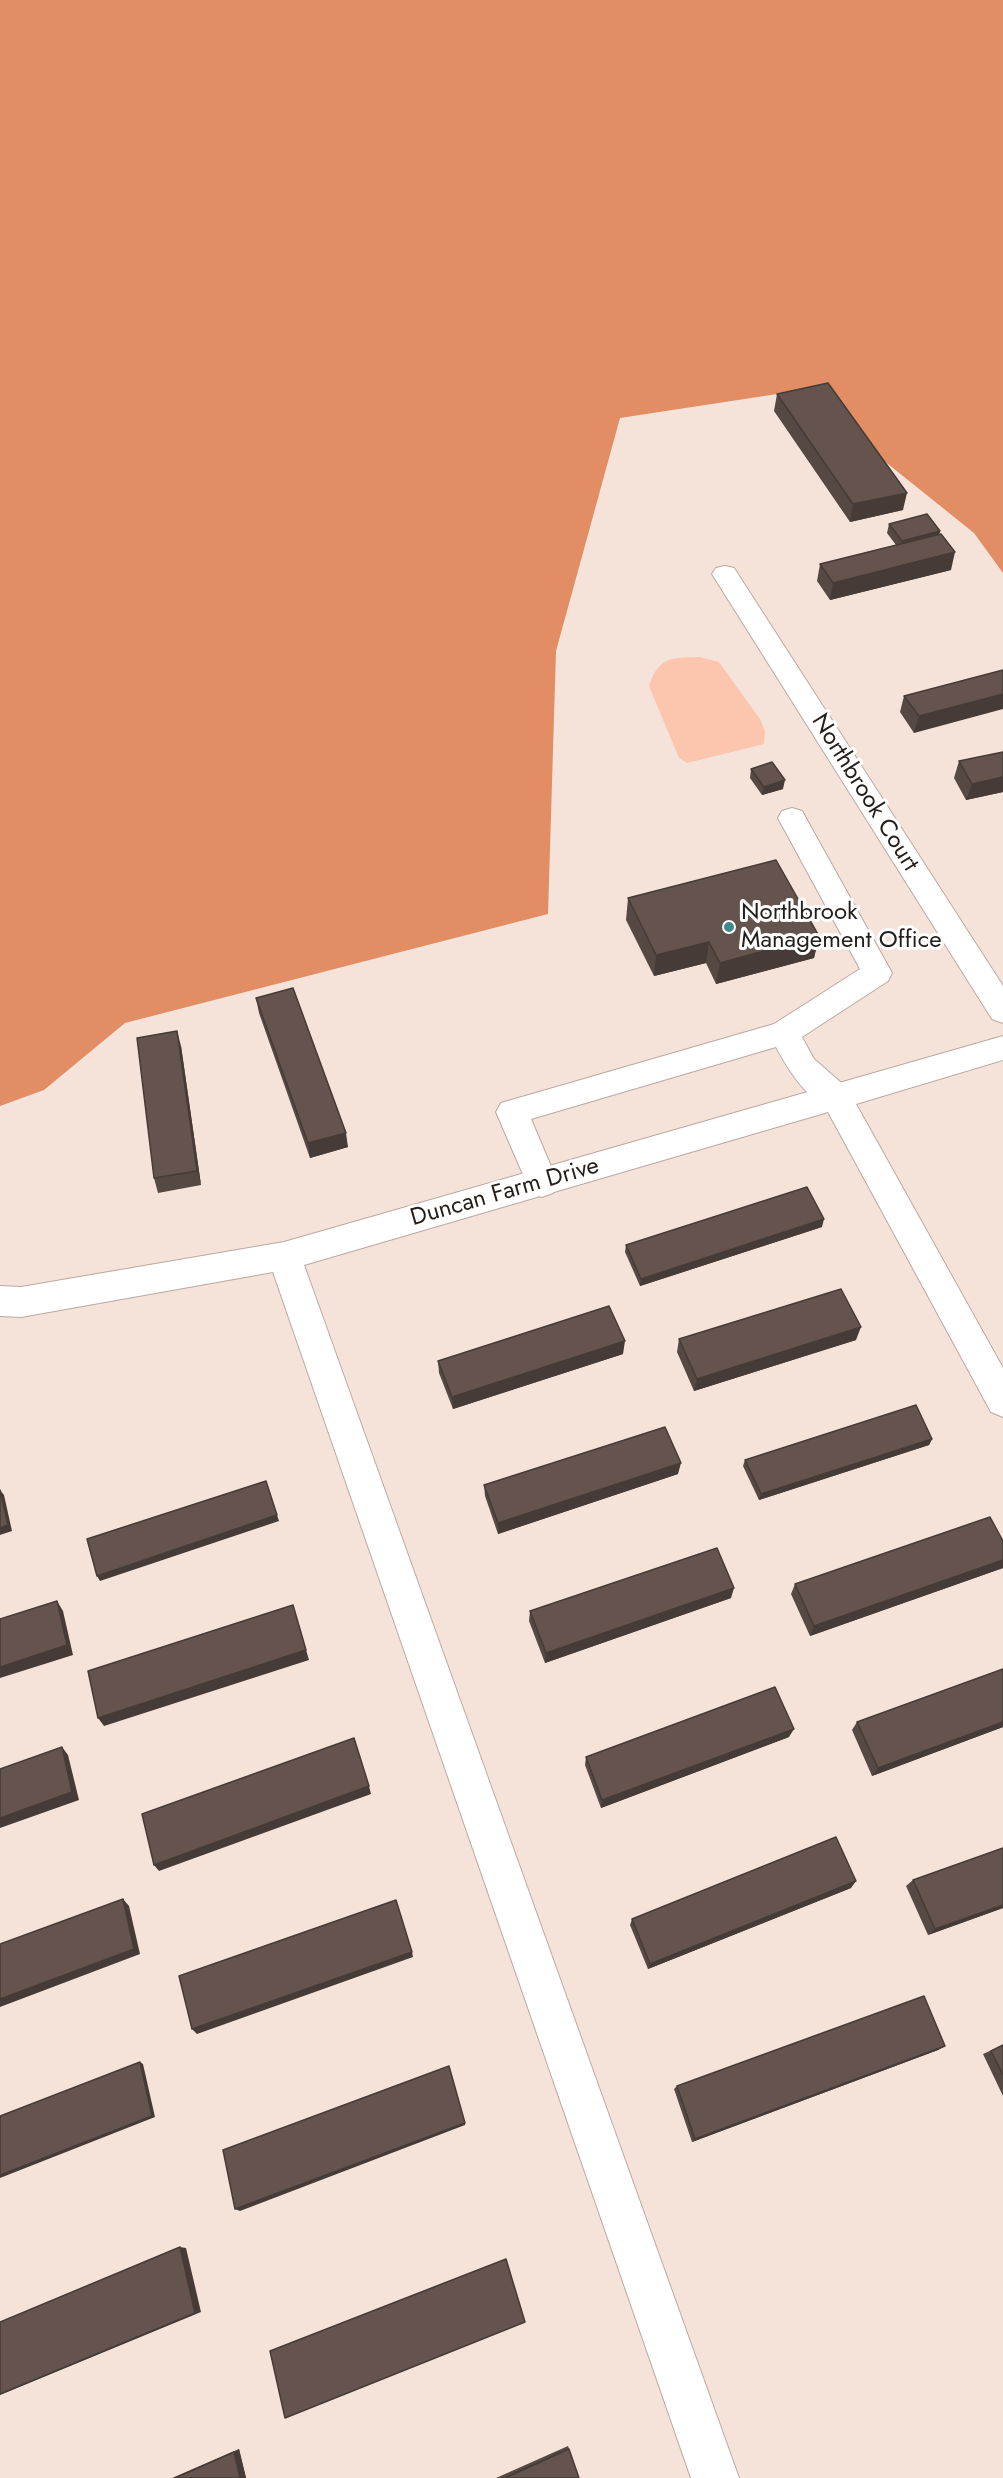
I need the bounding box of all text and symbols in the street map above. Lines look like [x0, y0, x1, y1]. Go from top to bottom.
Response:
street label: Northbrook Court [804, 709, 924, 877]
place label: Northbrook Management Office [741, 899, 942, 955]
marker: Northbrook Management Office [722, 920, 736, 934]
street label: Duncan Farm Drive [407, 1152, 603, 1234]

